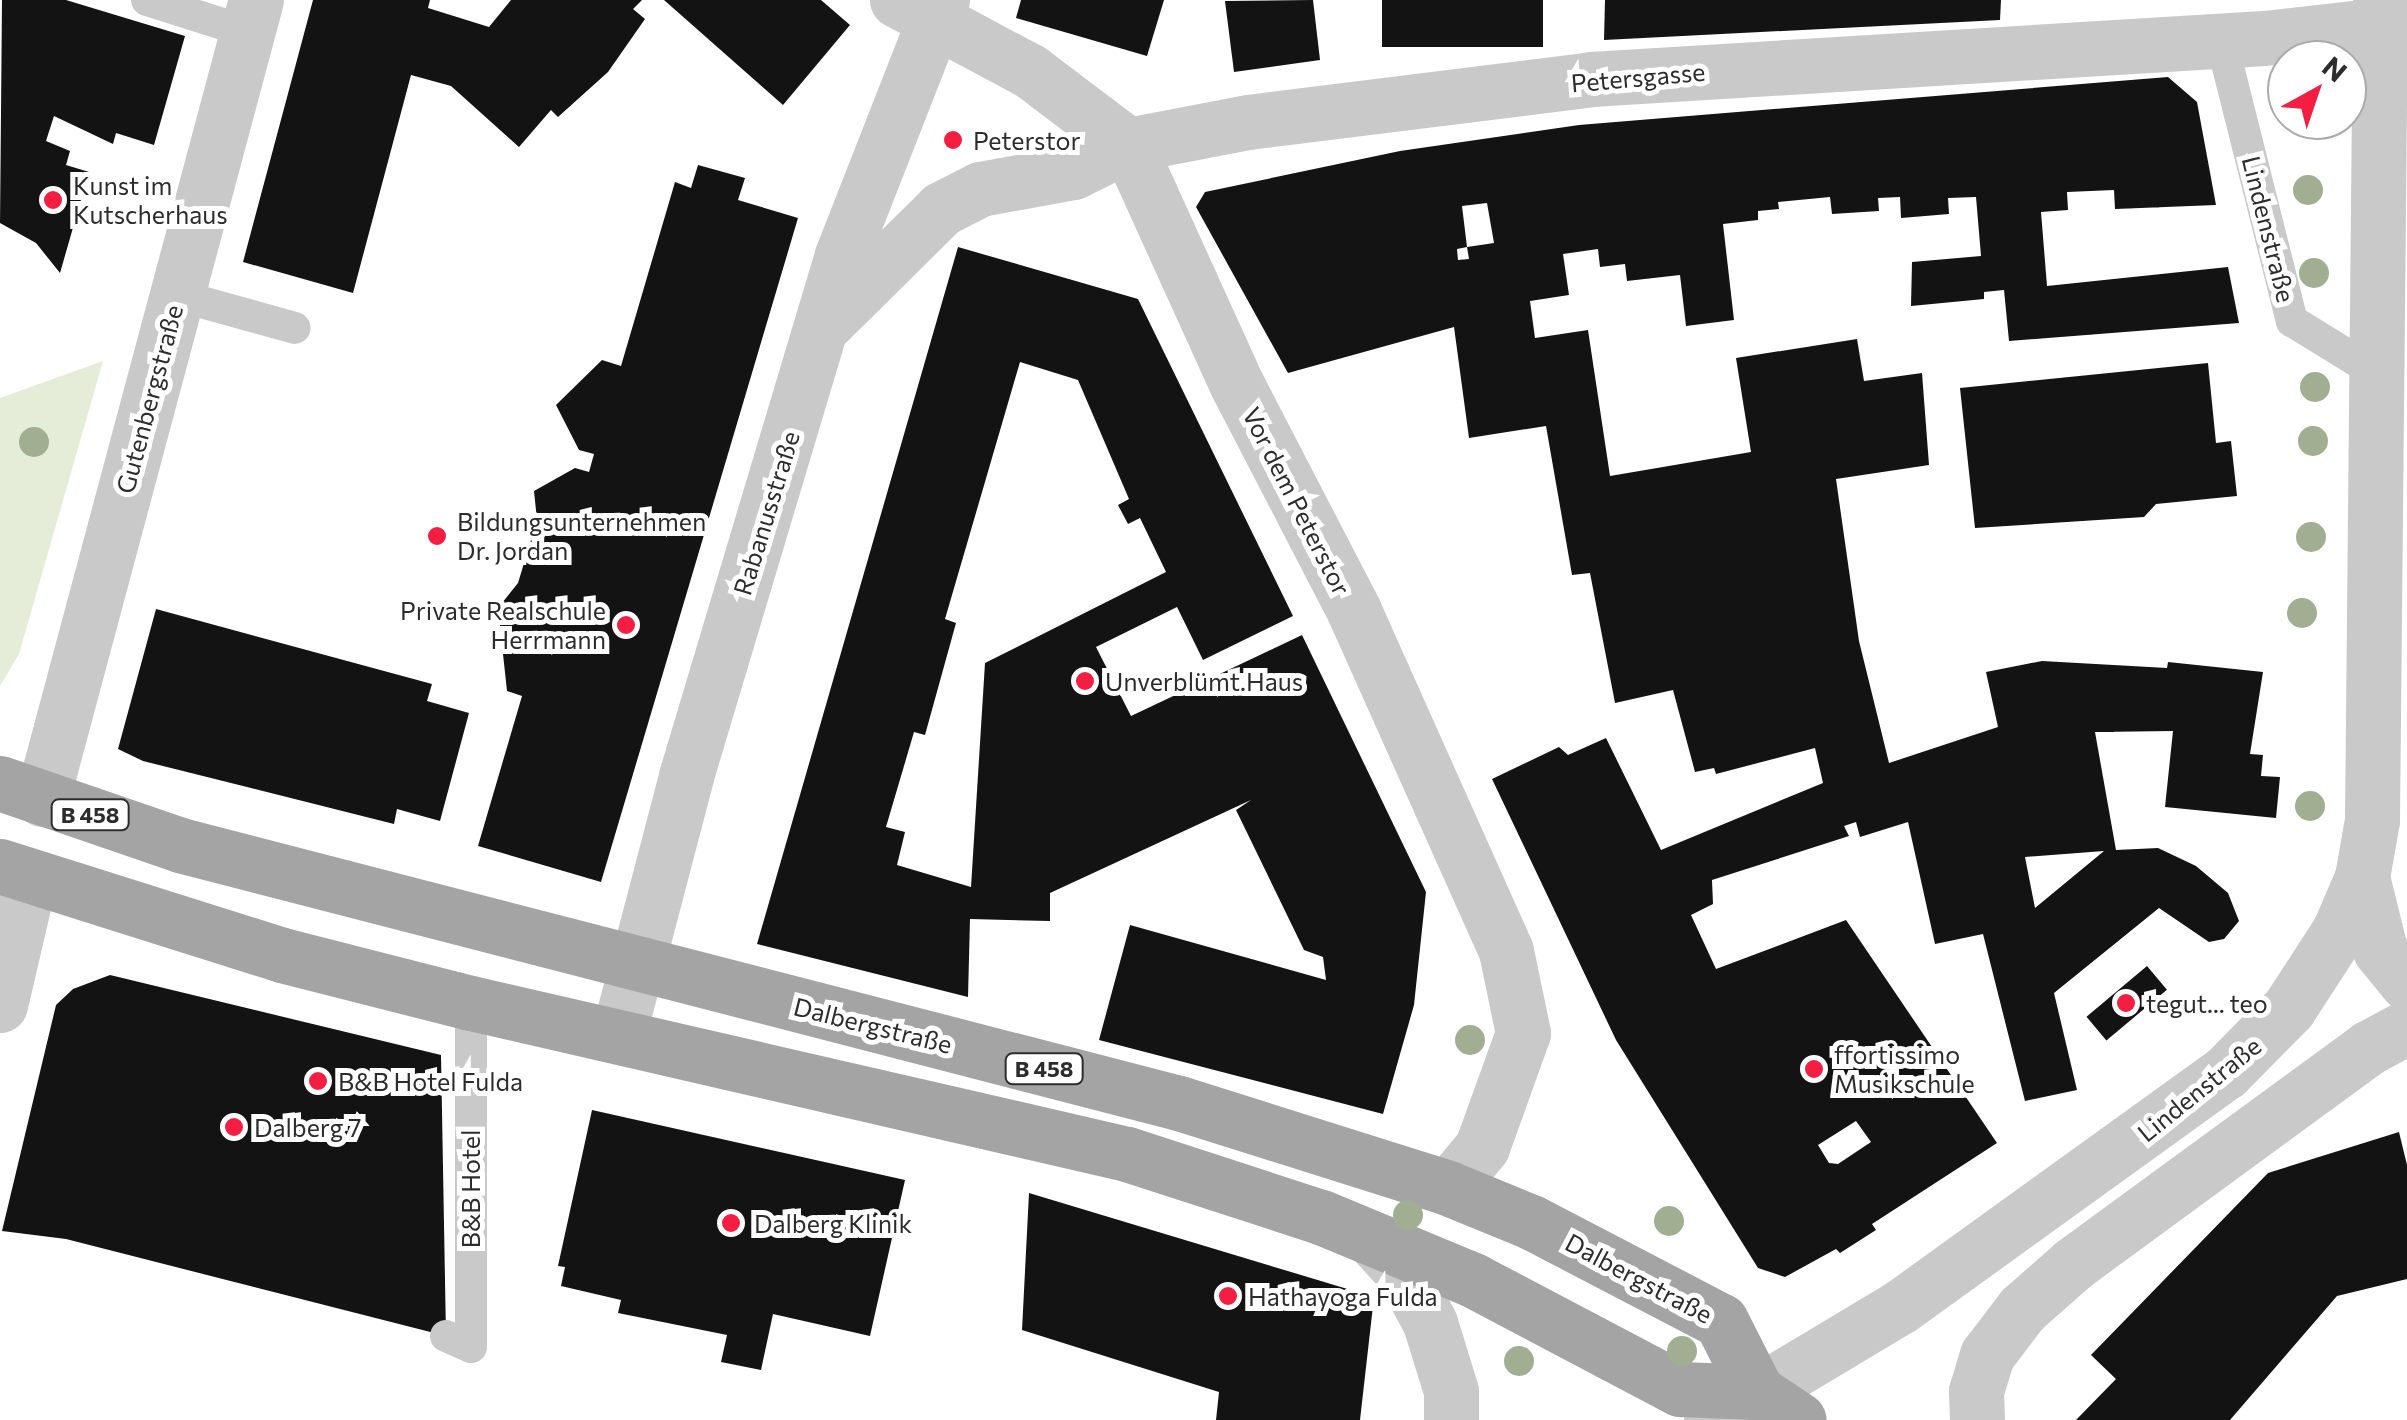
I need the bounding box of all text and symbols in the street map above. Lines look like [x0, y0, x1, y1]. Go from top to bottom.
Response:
north arrow [2267, 40, 2367, 140]
text: N [2316, 49, 2354, 88]
street label: Petersgasse [1570, 56, 1706, 98]
place label: Peterstor [973, 125, 1080, 155]
marker: Peterstor [942, 129, 964, 151]
street label: Lindenstraße [2236, 153, 2302, 305]
place label: Kunst im Kutscherhaus [73, 171, 228, 230]
marker: Kunst im Kutscherhaus [42, 189, 64, 211]
street label: Gutenbergstraße [109, 301, 189, 497]
street label: Vor dem Peterstor [1237, 402, 1357, 600]
street label: Rabanusstraße [727, 427, 805, 599]
place label: Bildungsunternehmen Dr. Jordan [457, 507, 706, 566]
marker: Bildungsunternehmen Dr. Jordan [426, 525, 448, 547]
place label: Private Realschule Herrmann [400, 596, 606, 655]
marker: Private Realschule Herrmann [615, 614, 637, 636]
place label: Unverblümt.Haus [1105, 666, 1303, 696]
marker: Unverblümt.Haus [1074, 670, 1096, 692]
road number: B 458 [50, 798, 130, 832]
place label: tegut… teo [2146, 988, 2268, 1018]
street label: Dalbergstraße [791, 991, 955, 1059]
marker: tegut… teo [2115, 992, 2137, 1014]
street label: Lindenstraße [2131, 1030, 2267, 1148]
place label: ffortissimo Musikschule [1834, 1040, 1975, 1099]
road number: B 458 [1004, 1052, 1084, 1086]
marker: ffortissimo Musikschule [1803, 1058, 1825, 1080]
place label: B&B Hotel Fulda [338, 1066, 523, 1096]
marker: B&B Hotel Fulda [307, 1070, 329, 1092]
place label: Dalberg 7 [254, 1112, 361, 1142]
marker: Dalberg 7 [223, 1116, 245, 1138]
street label: B&B Hotel [455, 1130, 485, 1248]
place label: Dalberg Klinik [754, 1208, 912, 1238]
marker: Dalberg Klinik [718, 1210, 744, 1236]
street label: Dalbergstraße [1560, 1227, 1718, 1329]
place label: Hathayoga Fulda [1248, 1281, 1438, 1311]
marker: Hathayoga Fulda [1217, 1285, 1239, 1307]

